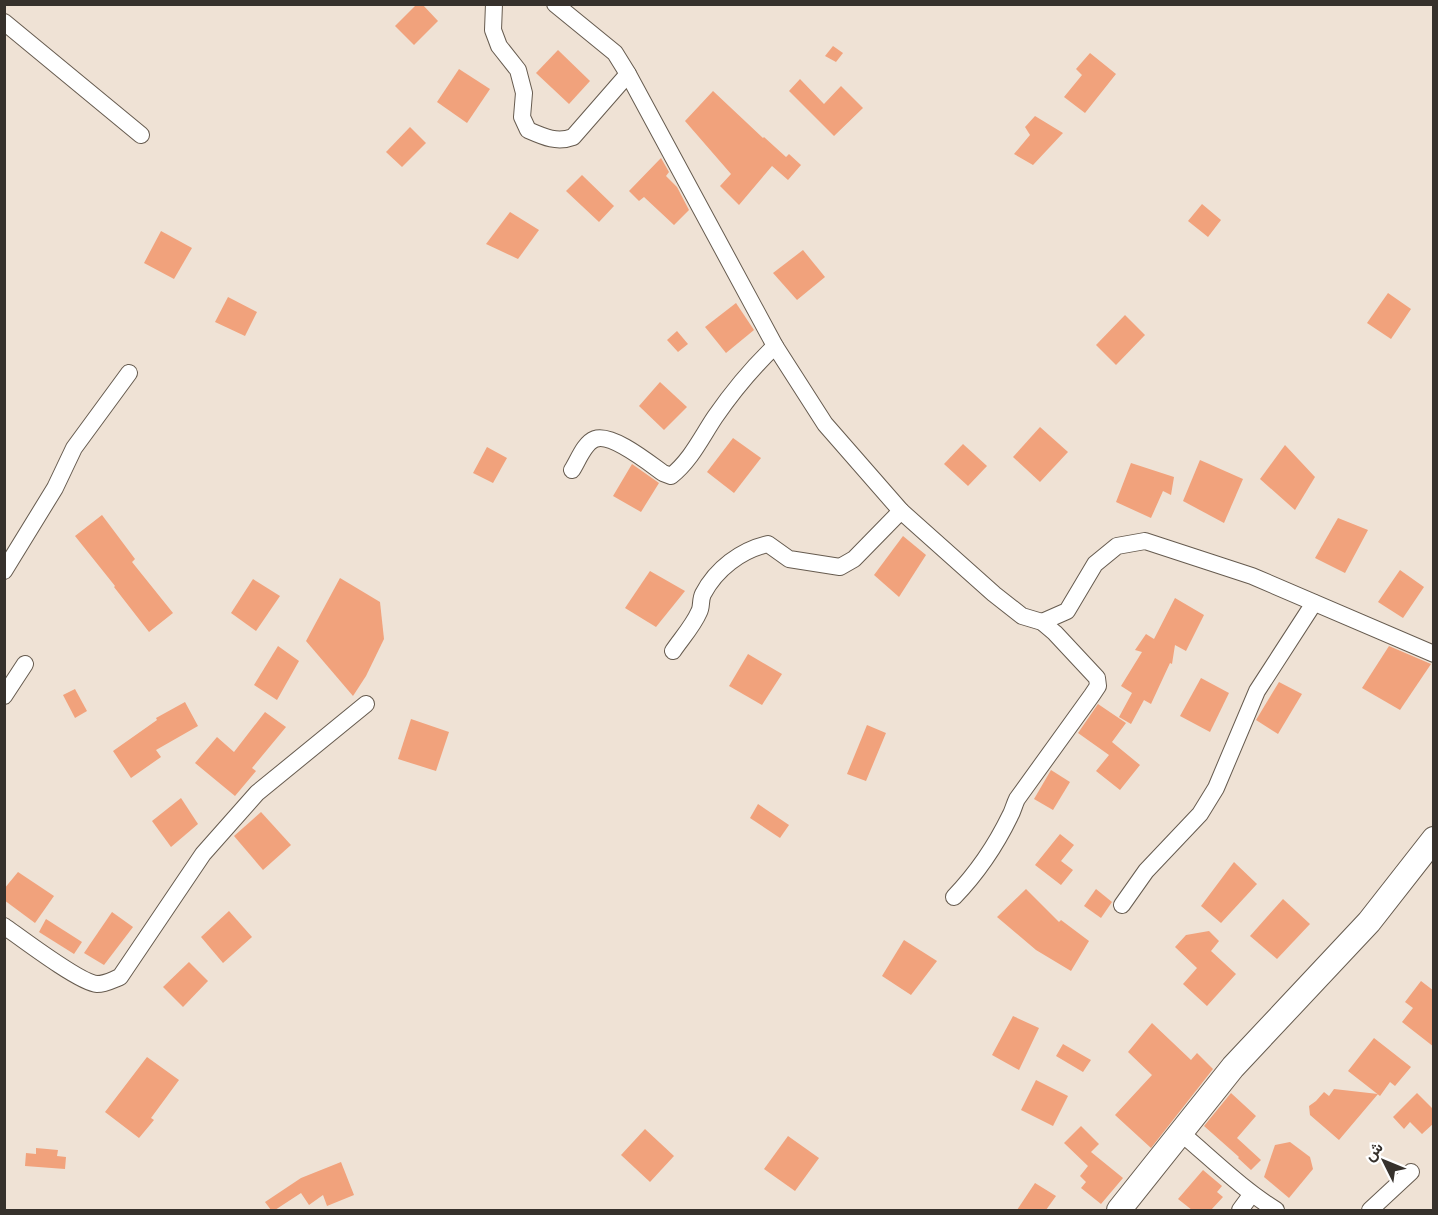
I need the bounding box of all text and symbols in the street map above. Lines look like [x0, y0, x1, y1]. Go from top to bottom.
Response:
north arrow [1354, 1131, 1414, 1191]
text: ش [1358, 1136, 1388, 1166]

